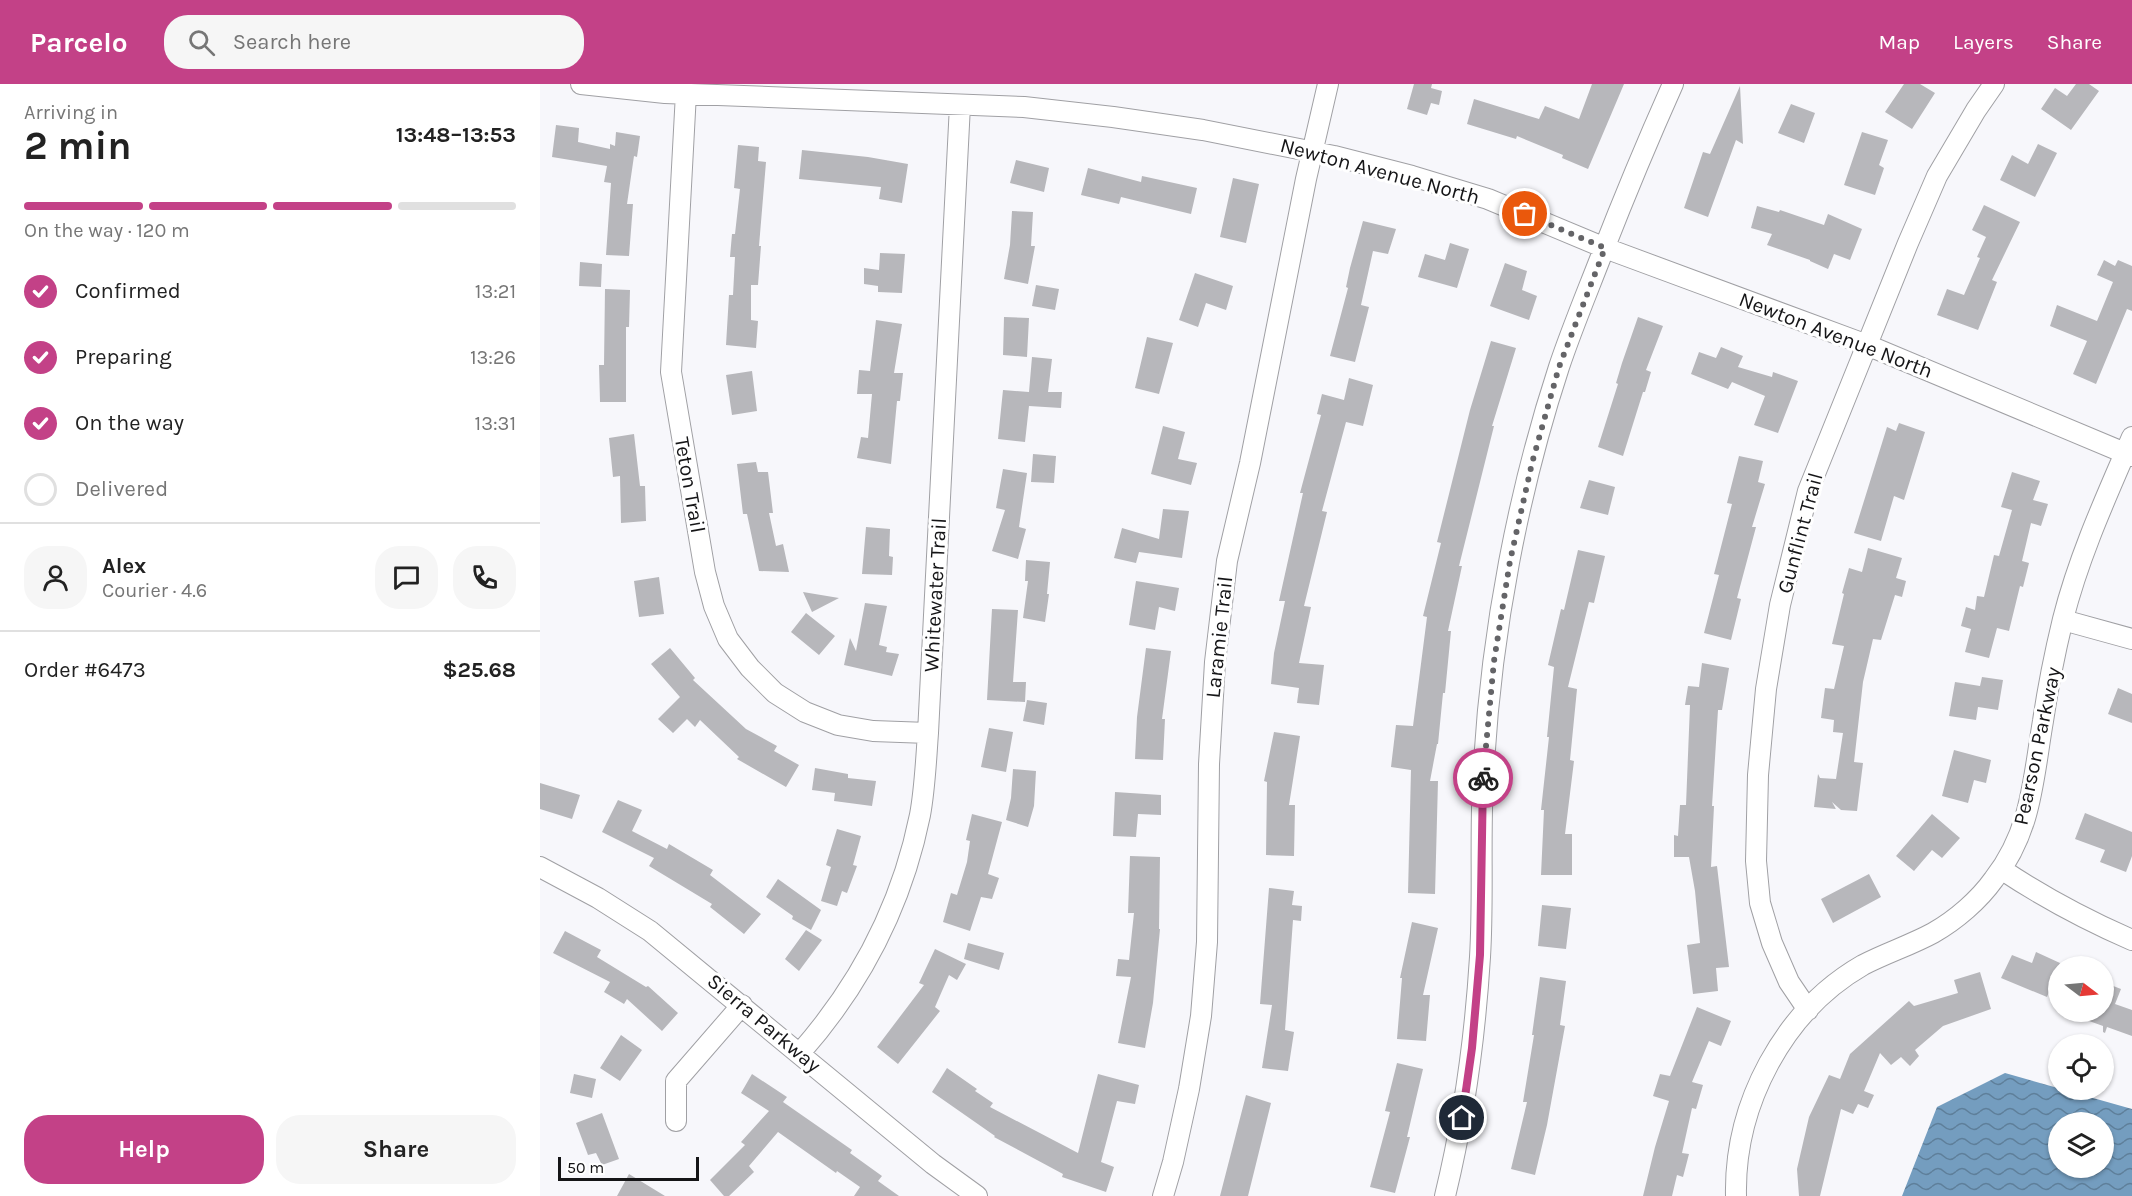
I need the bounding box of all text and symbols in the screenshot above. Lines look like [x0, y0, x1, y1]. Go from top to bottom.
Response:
search box [164, 15, 584, 69]
text: Parcelo [30, 26, 128, 59]
icon: search [185, 26, 218, 59]
text: Search here [233, 29, 351, 55]
text: Map [1878, 30, 1920, 54]
text: Layers [1953, 30, 2014, 54]
text: Share [2047, 30, 2102, 54]
text: Arriving in [24, 101, 118, 124]
text: 13:48–13:53 [396, 122, 516, 148]
text: 2 min [24, 123, 132, 169]
street label: Newton Avenue North [1278, 133, 1482, 209]
pin [1499, 188, 1550, 239]
icon: bag [1508, 197, 1541, 230]
text: On the way · 120 m [24, 219, 190, 242]
icon: check [24, 275, 57, 308]
text: Confirmed [75, 278, 181, 304]
text: 13:21 [475, 280, 516, 303]
street label: Newton Avenue North [1736, 287, 1936, 383]
icon: check [24, 341, 57, 374]
text: Preparing [75, 344, 172, 370]
text: 13:26 [470, 346, 516, 369]
icon: check [24, 407, 57, 440]
text: On the way [75, 410, 184, 436]
text: 13:31 [475, 412, 516, 435]
street label: Teton Trail [670, 435, 710, 535]
street label: Gunflint Trail [1772, 470, 1828, 596]
text: Delivered [75, 476, 168, 502]
street label: Whitewater Trail [919, 517, 951, 673]
button: person [24, 546, 87, 609]
button: chat [375, 546, 438, 609]
button: phone [453, 546, 516, 609]
text: Alex [102, 553, 146, 579]
street label: Laramie Trail [1201, 575, 1237, 699]
text: Courier · 4.6 [102, 579, 207, 602]
text: Order #6473 [24, 657, 146, 683]
text: $25.68 [442, 657, 516, 683]
street label: Pearson Parkway [2009, 665, 2066, 827]
courier [1453, 748, 1513, 808]
icon: bike [1467, 762, 1500, 795]
north arrow [2048, 956, 2114, 1022]
map controls [2048, 956, 2114, 1178]
street label: Sierra Parkway [702, 969, 826, 1078]
button: locate [2048, 1034, 2114, 1100]
pin [1436, 1092, 1487, 1143]
icon: home [1445, 1101, 1478, 1134]
button: layers [2048, 1112, 2114, 1178]
button: Help [24, 1115, 264, 1184]
button: Share [276, 1115, 516, 1184]
scale bar [558, 1154, 699, 1182]
text: 50 m [567, 1158, 604, 1177]

